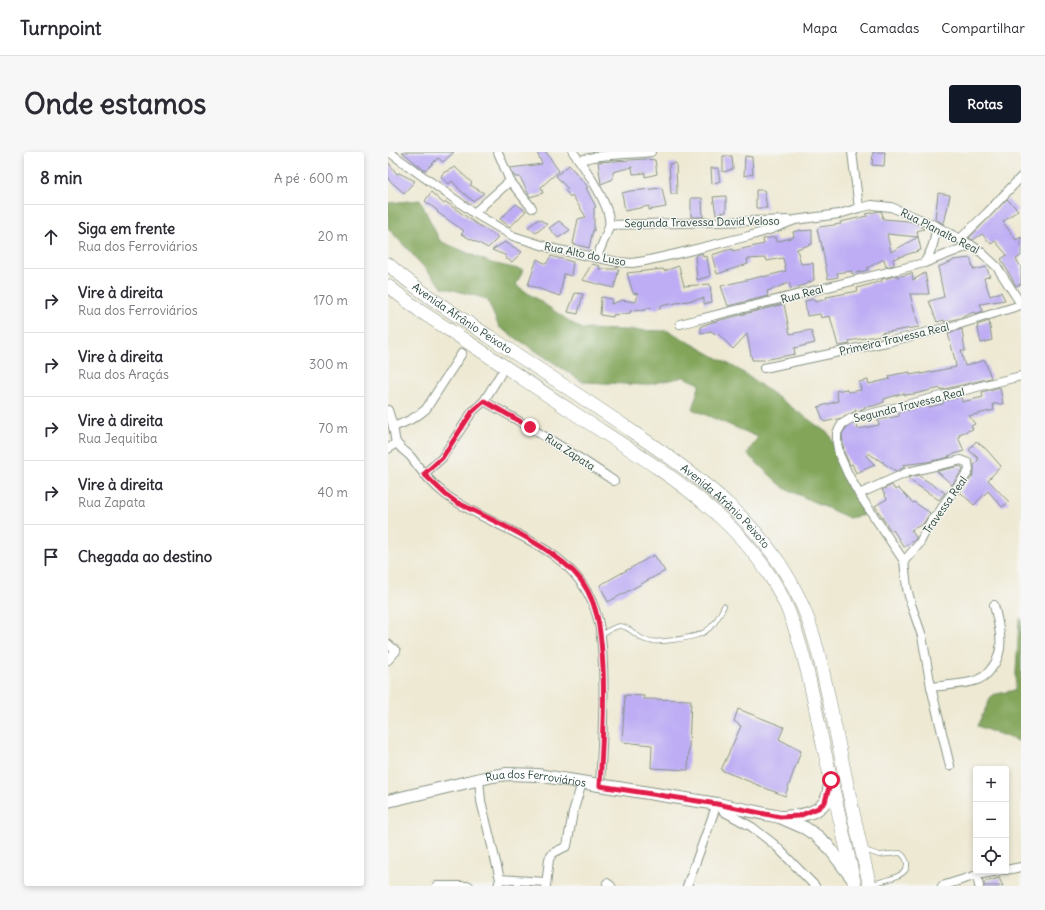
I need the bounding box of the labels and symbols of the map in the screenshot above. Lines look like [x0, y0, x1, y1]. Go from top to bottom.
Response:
street label: Rua Planalto Real [898, 205, 982, 257]
street label: Segunda Travessa David Veloso [624, 214, 780, 230]
street label: Rua Alto do Luso [543, 239, 627, 269]
street label: Avenida Afrânio Peixoto [410, 280, 515, 357]
street label: Rua Real [779, 282, 825, 306]
street label: Primeira Travessa Real [838, 320, 950, 358]
street label: Segunda Travessa Real [852, 384, 966, 426]
route end [521, 418, 539, 436]
street label: Rua Zapata [542, 431, 598, 473]
street label: Avenida Afrânio Peixoto [678, 461, 773, 551]
street label: Travessa Real [920, 473, 970, 537]
street label: Rua dos Ferroviários [484, 767, 587, 790]
route start [822, 771, 840, 789]

